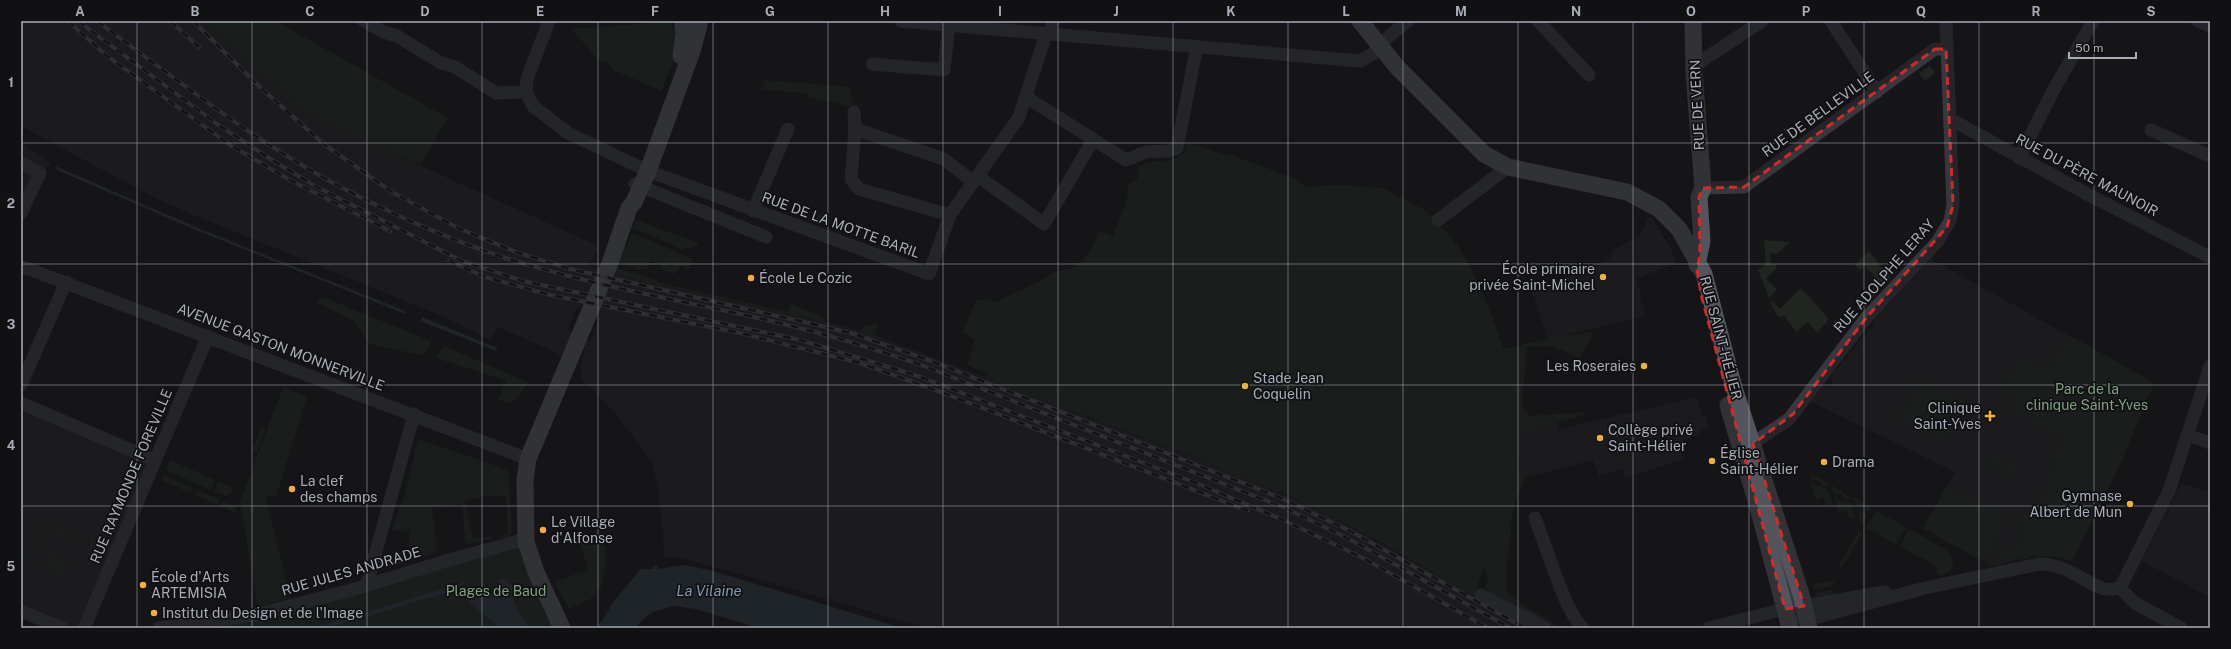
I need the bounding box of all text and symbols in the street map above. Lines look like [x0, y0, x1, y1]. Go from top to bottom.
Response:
text: A [75, 4, 85, 19]
text: B [191, 4, 200, 19]
text: C [305, 4, 315, 19]
text: D [420, 4, 430, 19]
text: E [536, 4, 544, 19]
text: F [651, 4, 659, 19]
text: G [765, 4, 775, 19]
text: H [880, 4, 890, 19]
text: I [998, 4, 1002, 19]
text: J [1113, 4, 1119, 19]
text: K [1226, 4, 1236, 19]
text: L [1342, 4, 1350, 19]
text: M [1455, 4, 1467, 19]
text: N [1571, 4, 1581, 19]
text: O [1686, 4, 1696, 19]
text: P [1802, 4, 1811, 19]
text: Q [1916, 4, 1926, 19]
text: R [2031, 4, 2041, 19]
text: S [2147, 4, 2156, 19]
scale bar [2069, 34, 2136, 60]
text: 50 m [2075, 41, 2103, 55]
street label: RUE DE VERN [1687, 59, 1707, 151]
street label: RUE DE BELLEVILLE [1759, 68, 1877, 160]
text: 1 [8, 75, 14, 90]
street label: RUE DU PÈRE MAUNOIR [2013, 130, 2162, 219]
street label: RUE DE LA MOTTE BARIL [760, 189, 922, 261]
text: 2 [7, 196, 15, 211]
street label: RUE ADOLPHE LERAY [1831, 216, 1938, 336]
place label: École primaire privée Saint-Michel [1469, 260, 1595, 293]
place label: École Le Cozic [759, 269, 852, 286]
marker: École primaire privée Saint-Michel [1598, 272, 1608, 282]
marker: École Le Cozic [746, 273, 756, 283]
street label: RUE SAINT-HÉLIER [1697, 274, 1746, 402]
street label: AVENUE GASTON MONNERVILLE [175, 300, 387, 394]
text: 3 [7, 317, 16, 332]
place label: Les Roseraies [1546, 358, 1636, 374]
marker: Les Roseraies [1639, 361, 1649, 371]
place label: Stade Jean Coquelin [1253, 370, 1324, 402]
marker: Stade Jean Coquelin [1240, 381, 1250, 391]
park label: Parc de la clinique Saint-Yves [2026, 381, 2148, 413]
street label: RUE RAYMONDE FOREVILLE [87, 386, 175, 566]
place label: Clinique Saint-Yves [1914, 400, 1981, 432]
marker: Clinique Saint-Yves [1984, 410, 1996, 422]
place label: Collège privé Saint-Hélier [1608, 422, 1693, 454]
marker: Collège privé Saint-Hélier [1595, 433, 1605, 443]
text: 4 [7, 438, 16, 453]
place label: Église Saint-Hélier [1720, 444, 1798, 477]
place label: Drama [1832, 454, 1875, 470]
marker: Église Saint-Hélier [1707, 456, 1717, 466]
marker: Drama [1819, 457, 1829, 467]
place label: La clef des champs [300, 473, 377, 505]
marker: La clef des champs [287, 484, 297, 494]
place label: Gymnase Albert de Mun [2029, 488, 2122, 520]
marker: Gymnase Albert de Mun [2125, 499, 2135, 509]
place label: Le Village d'Alfonse [551, 514, 615, 546]
marker: Le Village d'Alfonse [538, 525, 548, 535]
street label: RUE JULES ANDRADE [280, 543, 422, 599]
text: 5 [7, 559, 16, 574]
place label: École d'Arts ARTEMISIA [151, 568, 229, 601]
marker: École d'Arts ARTEMISIA [138, 580, 148, 590]
water label: La Vilaine [676, 582, 742, 599]
park label: Plages de Baud [446, 583, 546, 599]
place label: Institut du Design et de l'Image [162, 605, 363, 621]
marker: Institut du Design et de l'Image [149, 608, 159, 618]

